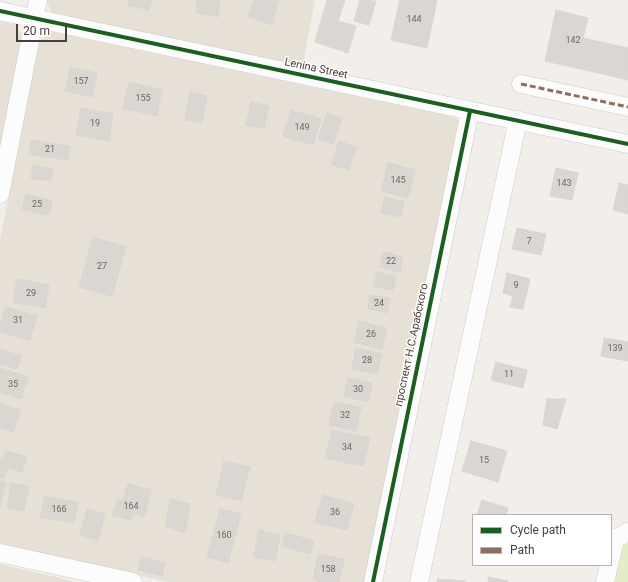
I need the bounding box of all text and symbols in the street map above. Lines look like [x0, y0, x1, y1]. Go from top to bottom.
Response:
house number: 144 [406, 15, 422, 25]
scale bar [18, 16, 69, 42]
text: 20 m [23, 24, 50, 38]
house number: 142 [565, 36, 581, 46]
street label: Lenina Street [283, 56, 349, 82]
house number: 157 [73, 77, 89, 87]
house number: 155 [135, 94, 151, 104]
house number: 19 [90, 119, 100, 129]
house number: 149 [294, 123, 310, 133]
house number: 21 [45, 145, 55, 155]
house number: 145 [390, 176, 406, 186]
house number: 143 [556, 179, 572, 189]
house number: 25 [32, 200, 42, 210]
house number: 7 [526, 237, 532, 247]
house number: 22 [386, 257, 396, 267]
house number: 27 [97, 262, 107, 272]
house number: 9 [513, 281, 519, 291]
street label: проспект Н.С.Арабского [392, 282, 432, 408]
house number: 29 [26, 289, 36, 299]
house number: 24 [374, 299, 384, 309]
house number: 31 [13, 316, 23, 326]
house number: 26 [366, 330, 376, 340]
house number: 139 [607, 344, 623, 354]
house number: 28 [362, 356, 372, 366]
house number: 11 [504, 370, 514, 380]
house number: 35 [8, 380, 18, 390]
house number: 30 [353, 385, 363, 395]
house number: 32 [340, 411, 350, 421]
house number: 34 [342, 443, 352, 453]
house number: 15 [479, 456, 489, 466]
house number: 164 [123, 502, 139, 512]
house number: 166 [51, 505, 67, 515]
house number: 36 [330, 508, 340, 518]
legend [472, 514, 612, 566]
text: Cycle path [510, 523, 566, 537]
house number: 160 [216, 531, 232, 541]
text: Path [510, 543, 535, 557]
house number: 158 [320, 565, 336, 575]

